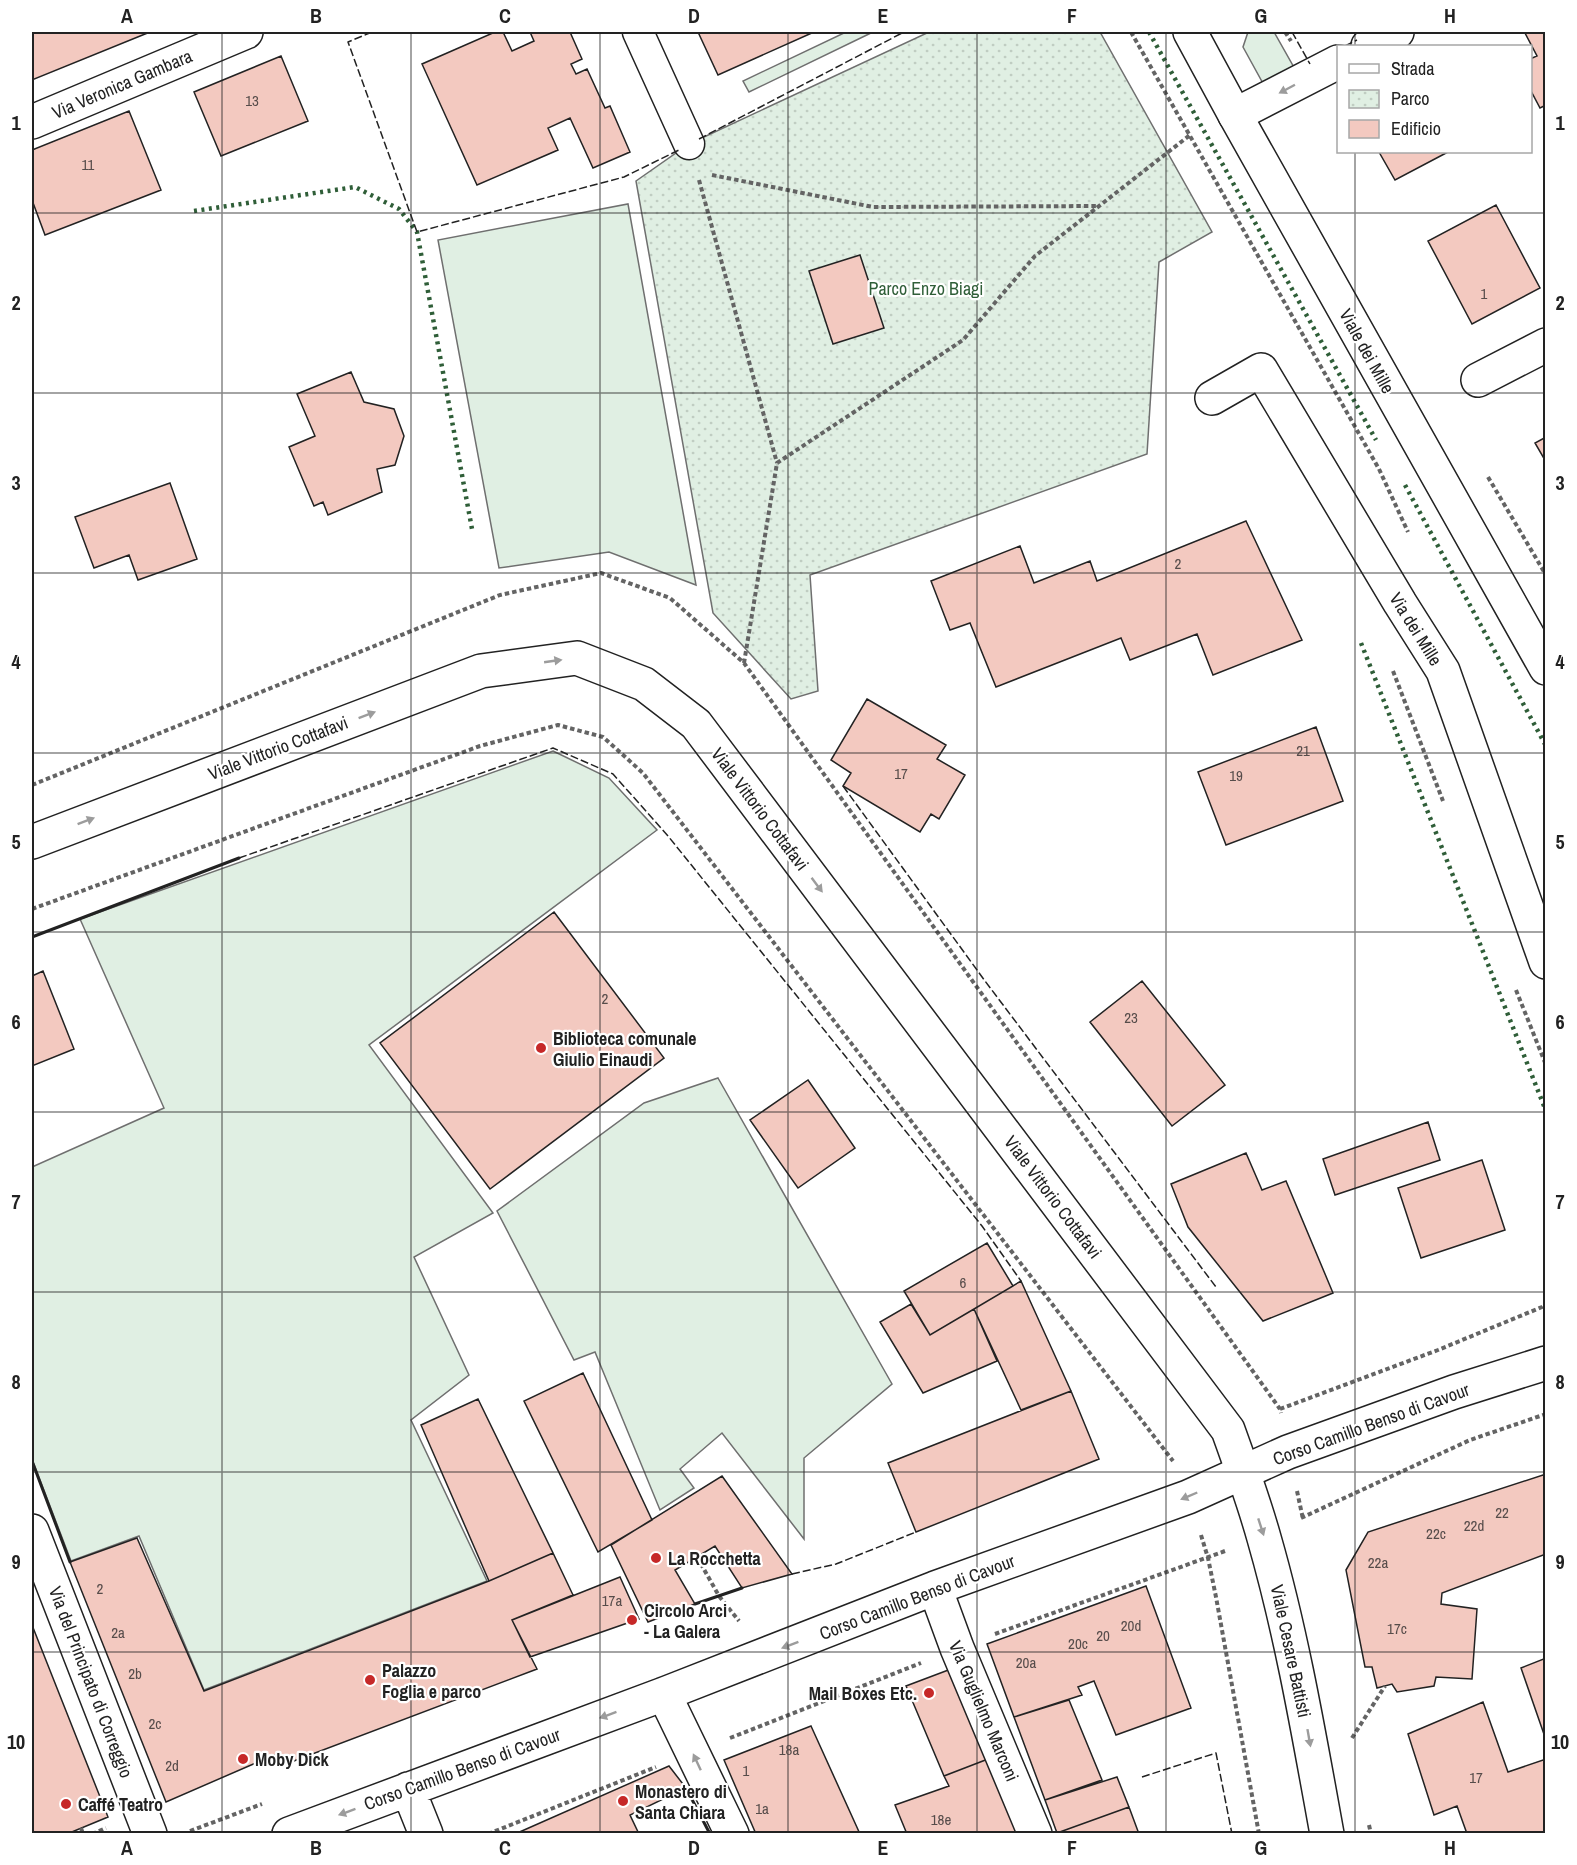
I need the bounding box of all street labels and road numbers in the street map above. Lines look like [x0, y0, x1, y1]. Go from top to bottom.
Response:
street label: Via Veronica Gambara [48, 43, 196, 125]
street label: Viale dei Mille [1333, 304, 1401, 398]
street label: Via dei Mille [1384, 588, 1448, 670]
street label: Viale Vittorio Cottafavi [204, 710, 352, 786]
street label: Viale Vittorio Cottafavi [705, 742, 815, 876]
street label: Viale Vittorio Cottafavi [998, 1130, 1108, 1264]
street label: Corso Camillo Benso di Cavour [1269, 1377, 1473, 1471]
street label: Corso Camillo Benso di Cavour [816, 1548, 1018, 1646]
street label: Viale Cesare Battisti [1265, 1582, 1317, 1720]
street label: Via del Principato di Correggio [43, 1583, 139, 1781]
street label: Via Guglielmo Marconi [943, 1637, 1025, 1785]
street label: Corso Camillo Benso di Cavour [360, 1722, 564, 1816]

